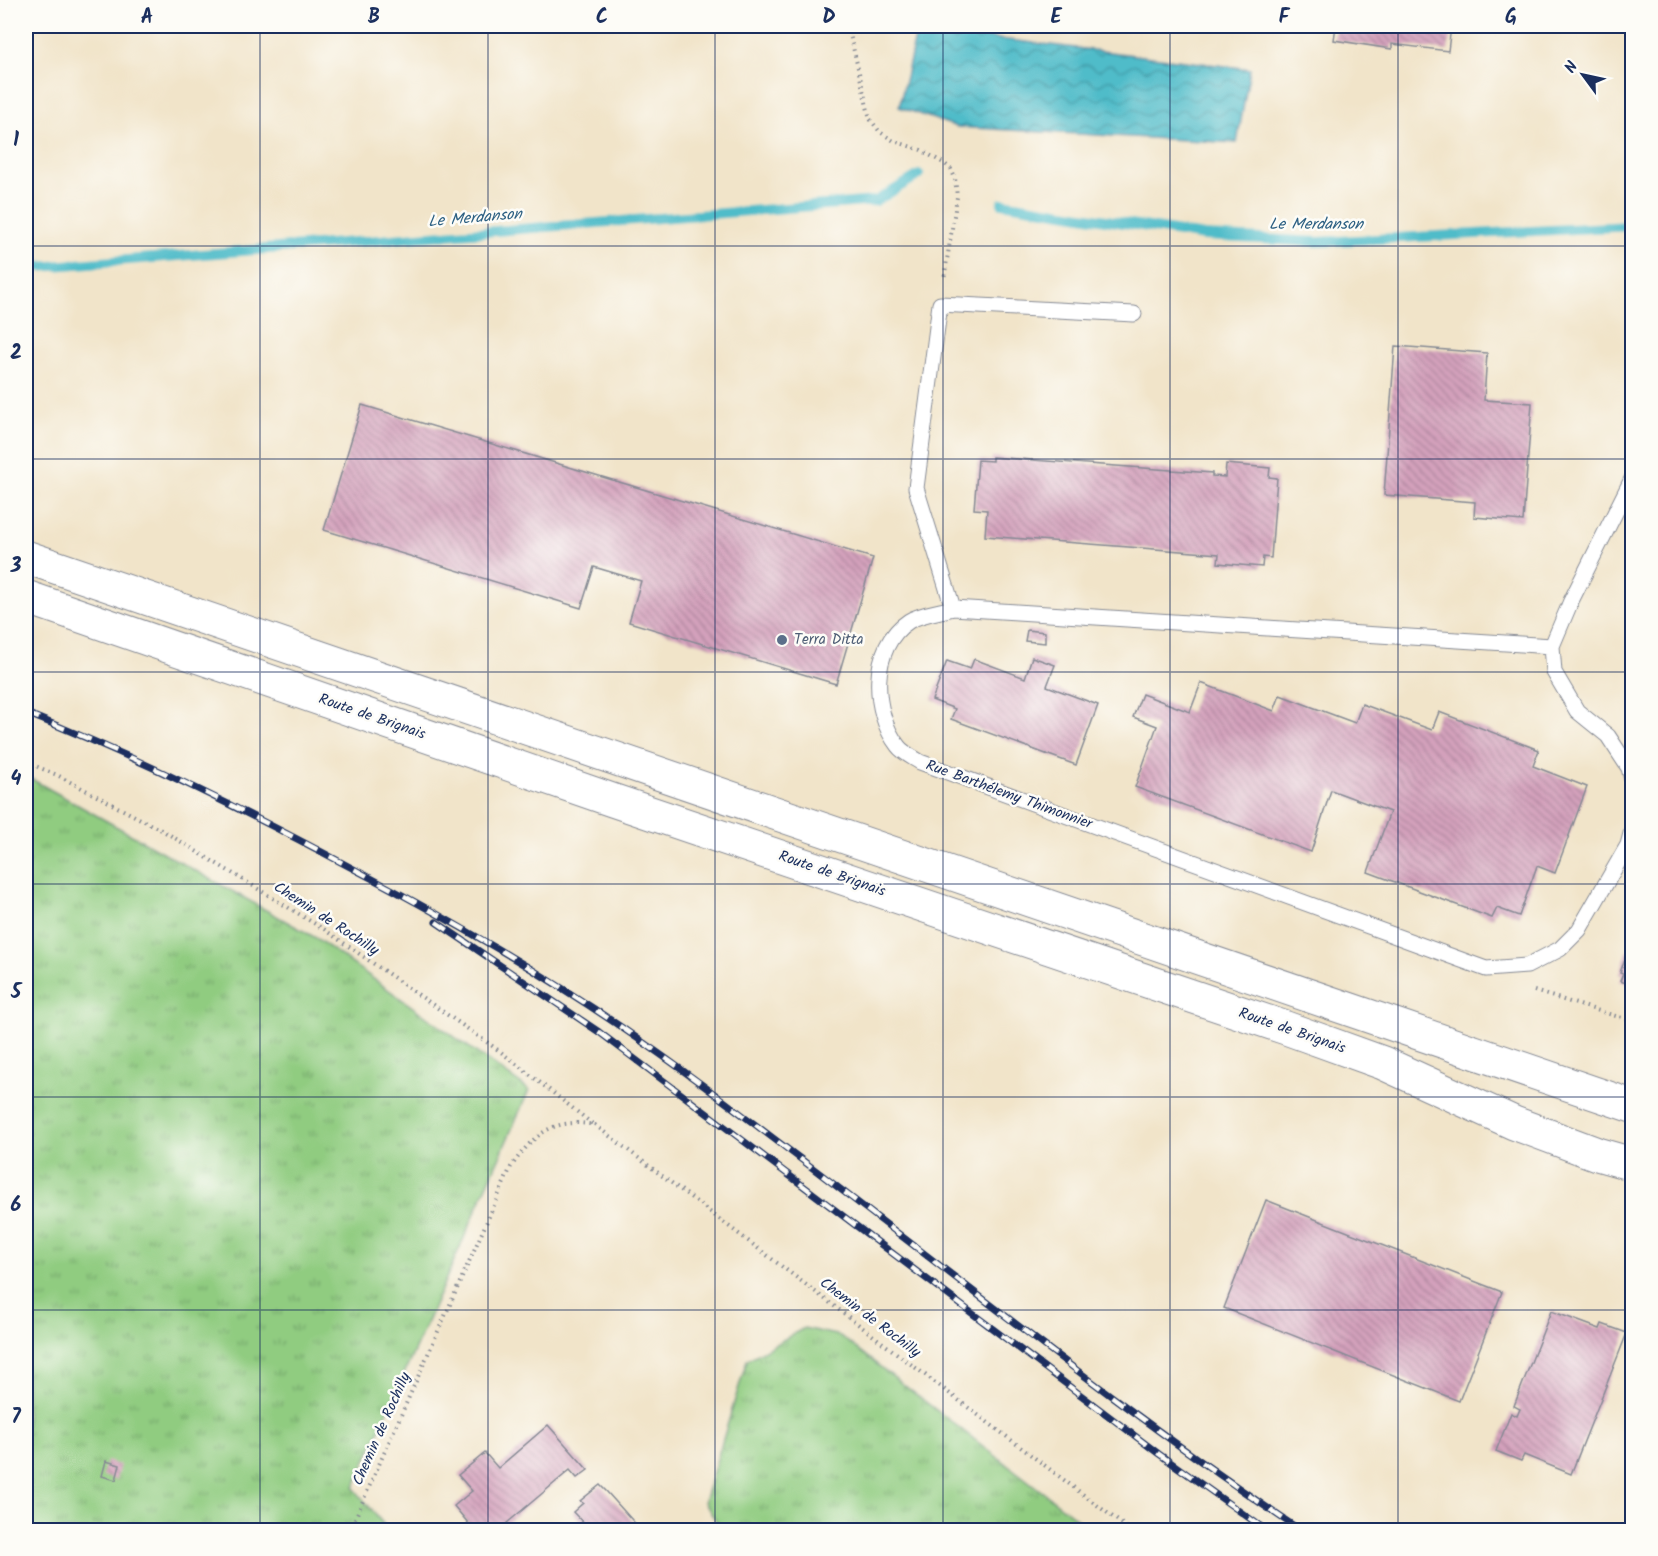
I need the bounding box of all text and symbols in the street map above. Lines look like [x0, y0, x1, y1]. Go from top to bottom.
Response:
text: A [141, 2, 153, 34]
text: B [368, 2, 380, 34]
text: C [596, 2, 608, 34]
text: D [822, 2, 836, 34]
text: E [1050, 2, 1062, 34]
text: F [1279, 2, 1291, 34]
text: G [1505, 2, 1517, 34]
north arrow [1553, 45, 1613, 105]
text: N [1558, 57, 1585, 79]
text: 1 [13, 125, 19, 157]
water label: Le Merdanson [427, 201, 524, 235]
water label: Le Merdanson [1269, 212, 1365, 237]
text: 2 [10, 338, 22, 370]
text: 3 [10, 551, 22, 583]
place label: Terra Ditta [794, 628, 864, 652]
marker: Terra Ditta [775, 633, 789, 647]
street label: Route de Brignais [315, 687, 429, 747]
street label: Rue Barthélemy Thimonnier [922, 754, 1097, 837]
text: 4 [11, 764, 22, 796]
street label: Route de Brignais [775, 844, 889, 904]
street label: Chemin de Rochilly [268, 876, 384, 963]
text: 5 [10, 977, 23, 1009]
street label: Route de Brignais [1235, 1001, 1349, 1061]
text: 6 [11, 1190, 22, 1222]
street label: Chemin de Rochilly [814, 1272, 927, 1365]
street label: Chemin de Rochilly [346, 1368, 418, 1490]
text: 7 [11, 1402, 21, 1434]

